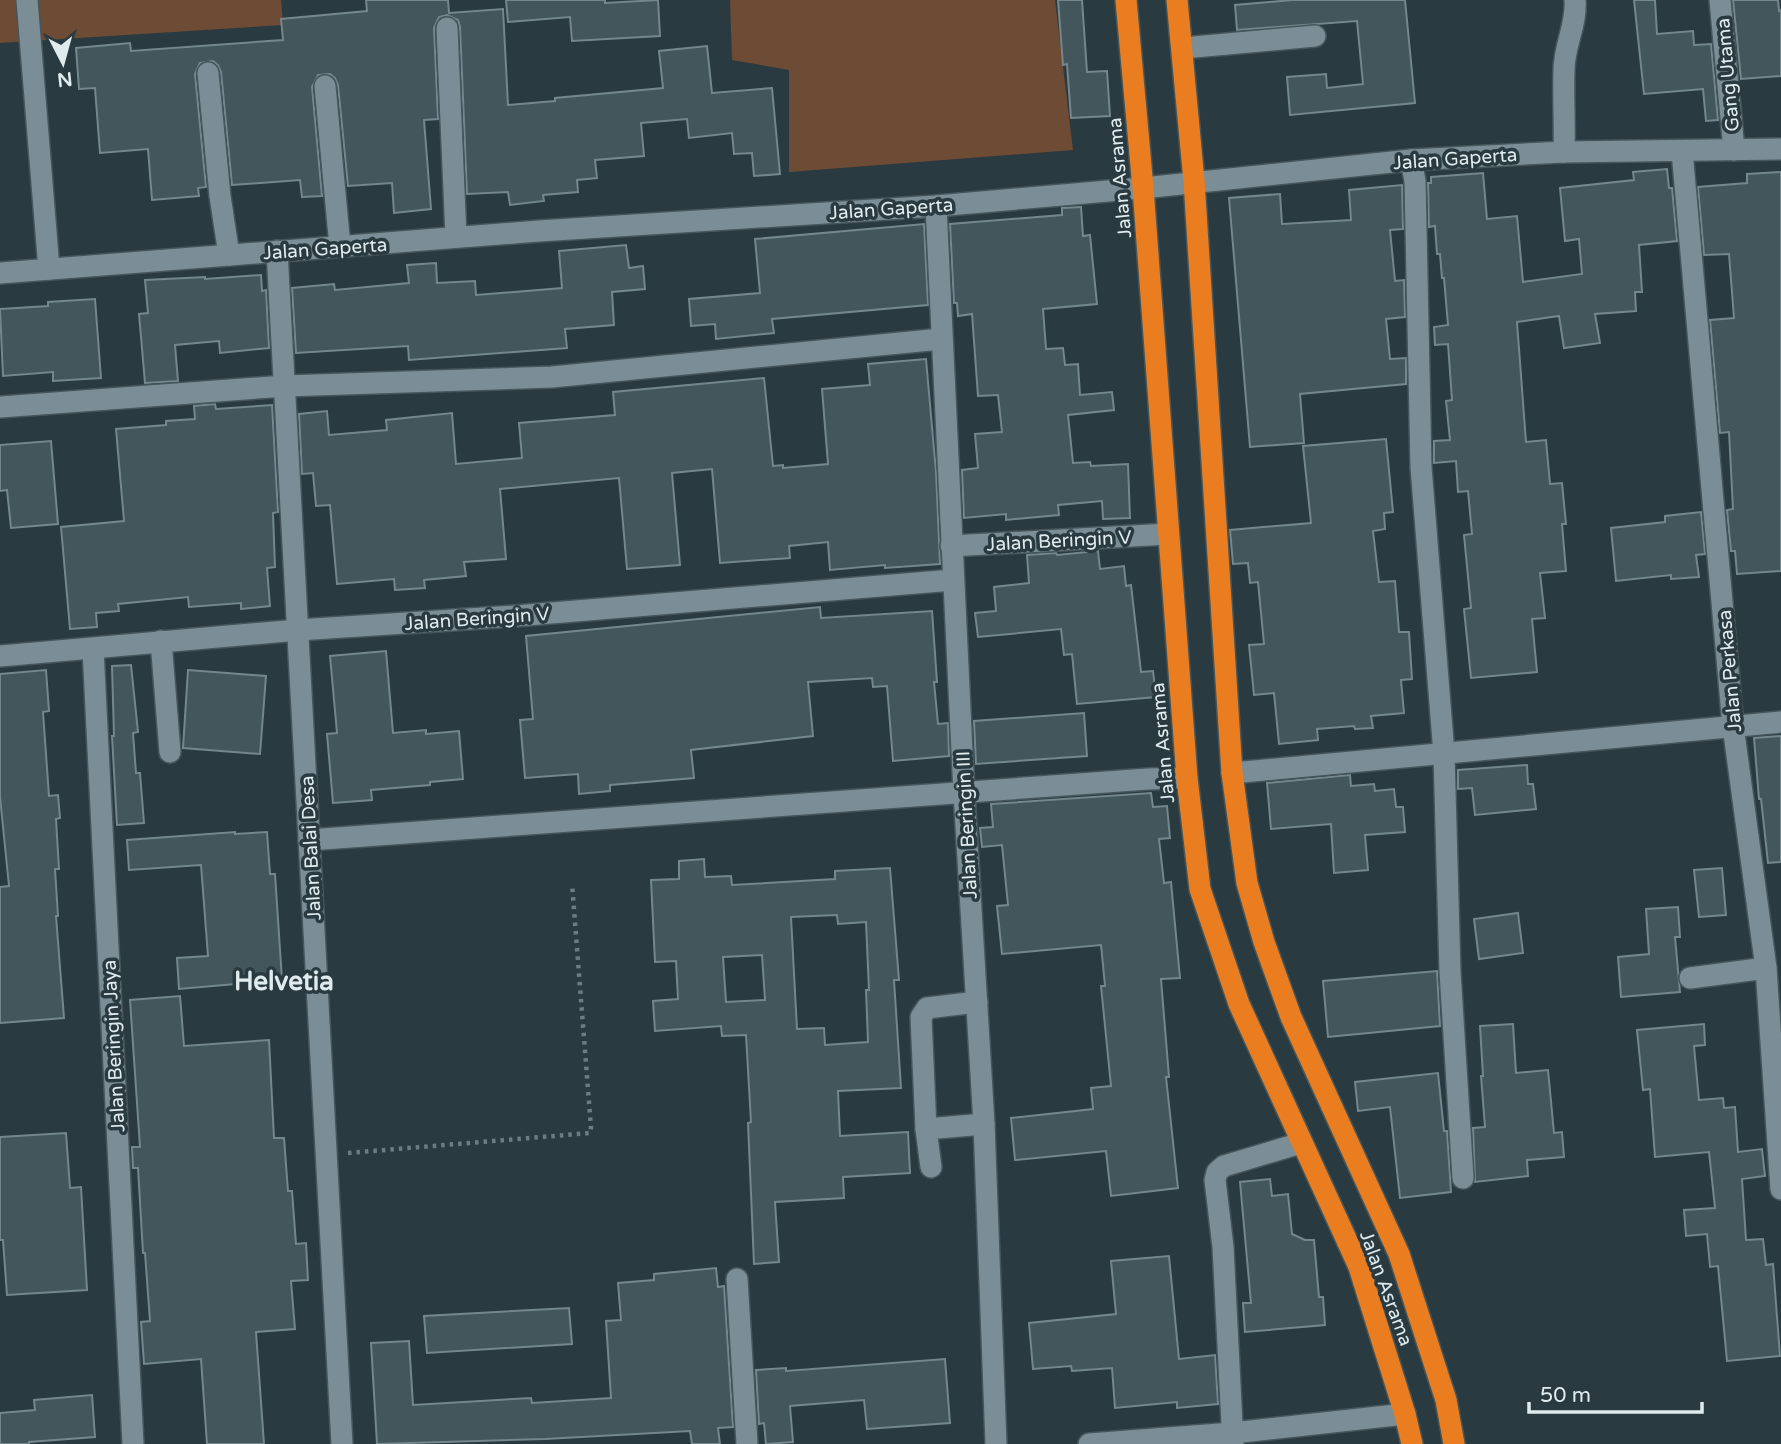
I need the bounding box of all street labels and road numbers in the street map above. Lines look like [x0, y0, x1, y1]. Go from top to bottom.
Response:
street label: Gang Utama [1712, 17, 1744, 133]
street label: Jalan Asrama [1104, 117, 1136, 239]
street label: Jalan Gaperta [1392, 144, 1518, 174]
street label: Jalan Gaperta [828, 194, 954, 224]
street label: Jalan Gaperta [262, 234, 388, 264]
street label: Jalan Beringin V [986, 526, 1132, 556]
street label: Jalan Beringin V [404, 603, 550, 635]
street label: Jalan Perkasa [1714, 609, 1746, 733]
street label: Jalan Asrama [1147, 682, 1179, 804]
street label: Jalan Beringin III [952, 750, 982, 900]
street label: Jalan Balai Desa [296, 775, 326, 921]
street label: Jalan Beringin Jaya [99, 959, 129, 1133]
street label: Jalan Asrama [1355, 1228, 1417, 1349]

